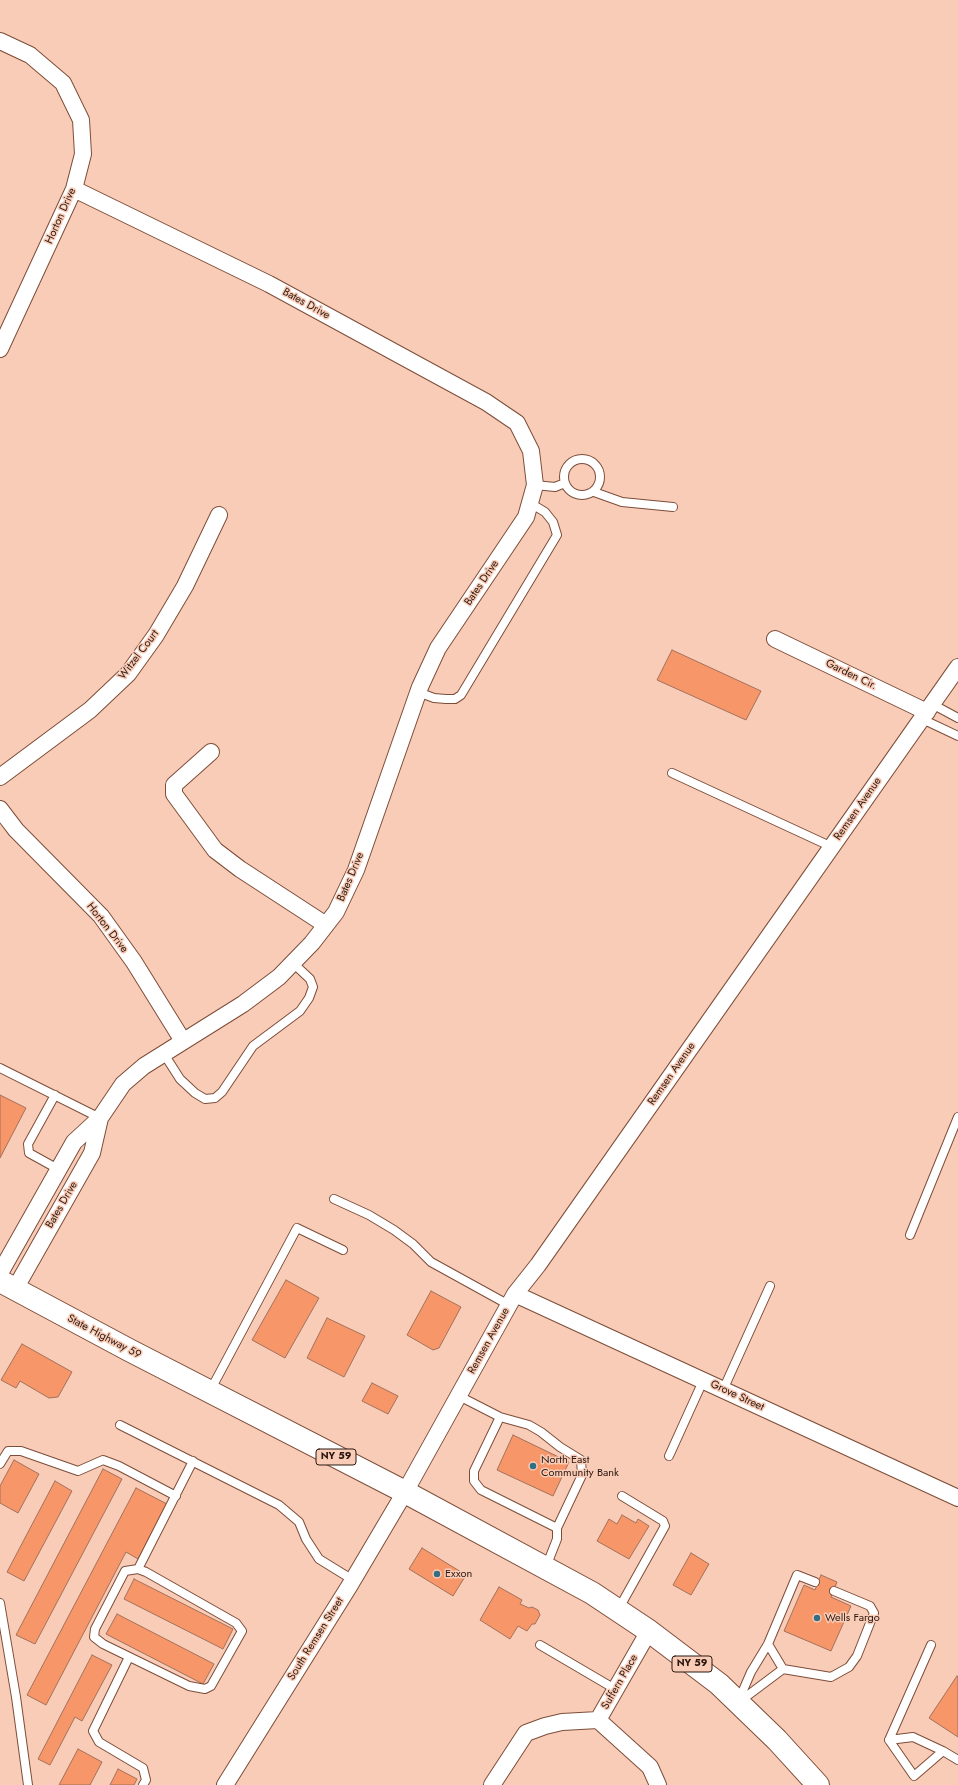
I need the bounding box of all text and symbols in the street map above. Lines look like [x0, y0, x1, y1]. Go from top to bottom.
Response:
street label: Horton Drive [43, 186, 79, 246]
street label: Bates Drive [280, 286, 332, 322]
street label: Bates Drive [462, 558, 502, 608]
street label: Witzel Court [116, 628, 162, 682]
street label: Garden Cir. [823, 657, 879, 693]
street label: Remsen Avenue [831, 775, 885, 843]
street label: Bates Drive [335, 851, 367, 903]
street label: Horton Drive [83, 900, 131, 956]
street label: Remsen Avenue [645, 1040, 699, 1108]
street label: Bates Drive [43, 1179, 81, 1231]
street label: Remsen Avenue [465, 1306, 513, 1376]
street label: State Highway 59 [65, 1312, 143, 1362]
street label: Grove Street [708, 1378, 766, 1414]
road number: NY 59 [316, 1449, 356, 1465]
place label: North East Community Bank [541, 1453, 619, 1479]
marker: North East Community Bank [528, 1461, 538, 1471]
place label: Exxon [445, 1567, 472, 1581]
marker: Exxon [432, 1569, 442, 1579]
street label: South Remsen Street [285, 1595, 347, 1683]
place label: Wells Fargo [825, 1611, 880, 1625]
marker: Wells Fargo [812, 1613, 822, 1623]
street label: Suffern Place [599, 1652, 641, 1712]
road number: NY 59 [672, 1656, 712, 1672]

